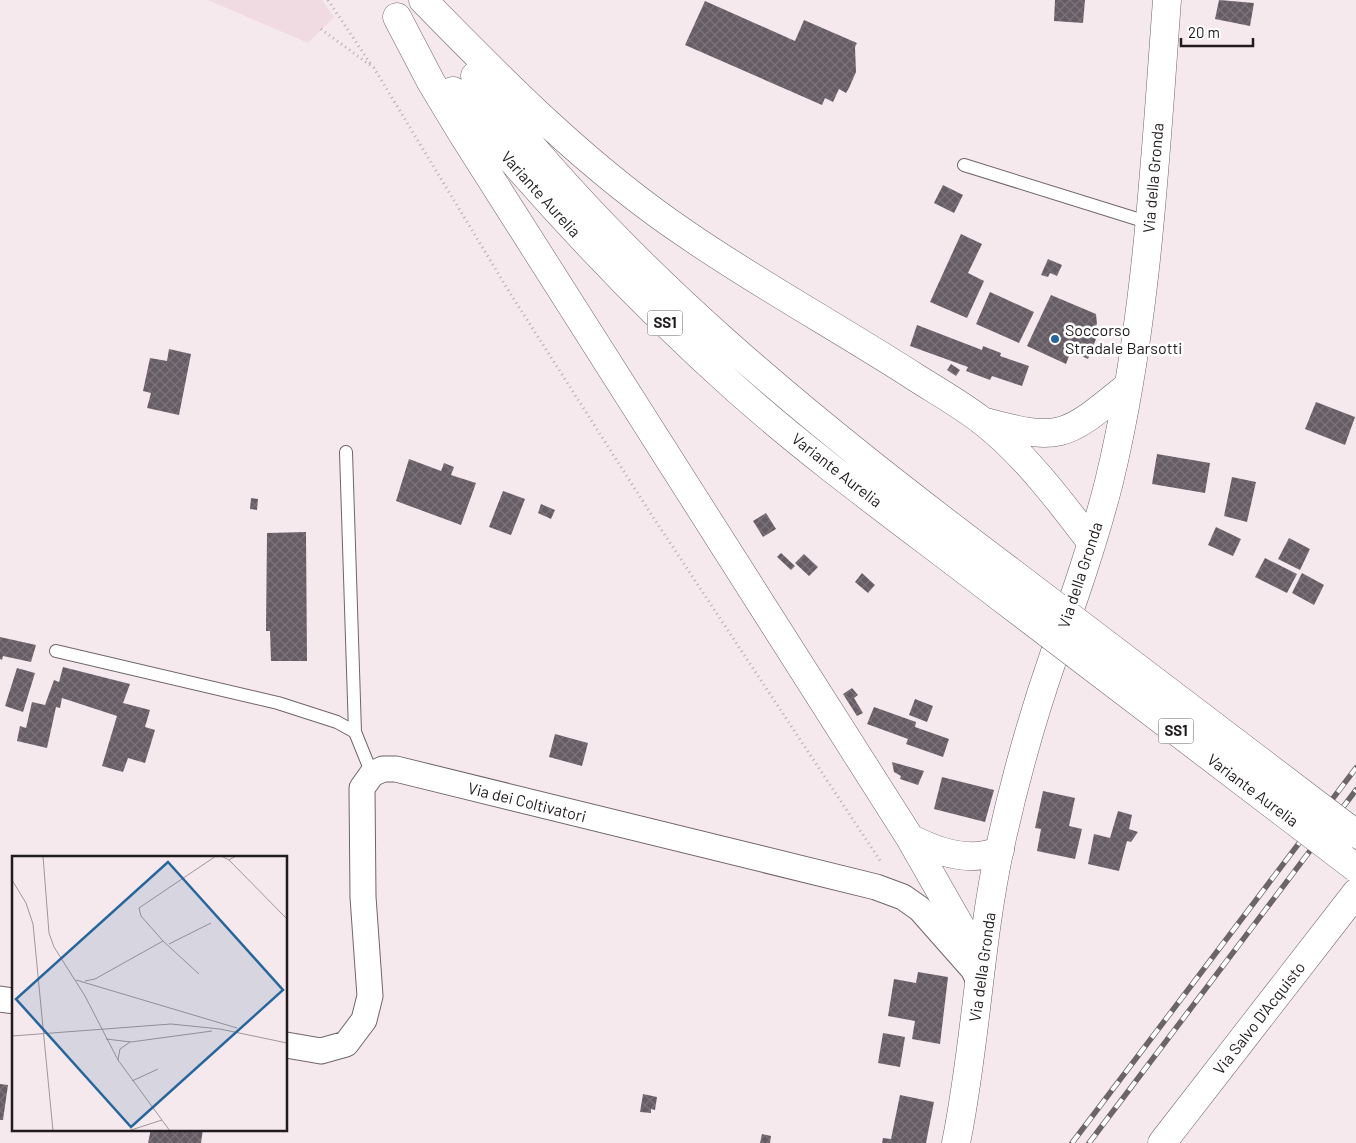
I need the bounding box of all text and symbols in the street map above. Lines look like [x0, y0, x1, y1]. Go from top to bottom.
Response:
scale bar [1181, 15, 1254, 47]
text: 20 m [1188, 23, 1220, 41]
street label: Via della Gronda [1138, 122, 1167, 234]
street label: Variante Aurelia [498, 147, 585, 241]
road number: SS1 [648, 310, 682, 336]
place label: Soccorso Stradale Barsotti [1065, 320, 1182, 357]
marker: Soccorso Stradale Barsotti [1049, 333, 1061, 345]
street label: Variante Aurelia [788, 428, 886, 511]
street label: Via della Gronda [1053, 519, 1106, 630]
road number: SS1 [1158, 718, 1194, 744]
street label: Variante Aurelia [1204, 749, 1303, 830]
street label: Via dei Coltivatori [466, 778, 588, 825]
inset map [12, 856, 288, 1130]
street label: Via della Gronda [964, 911, 999, 1023]
street label: Via Salvo D'Acquisto [1209, 958, 1308, 1078]

